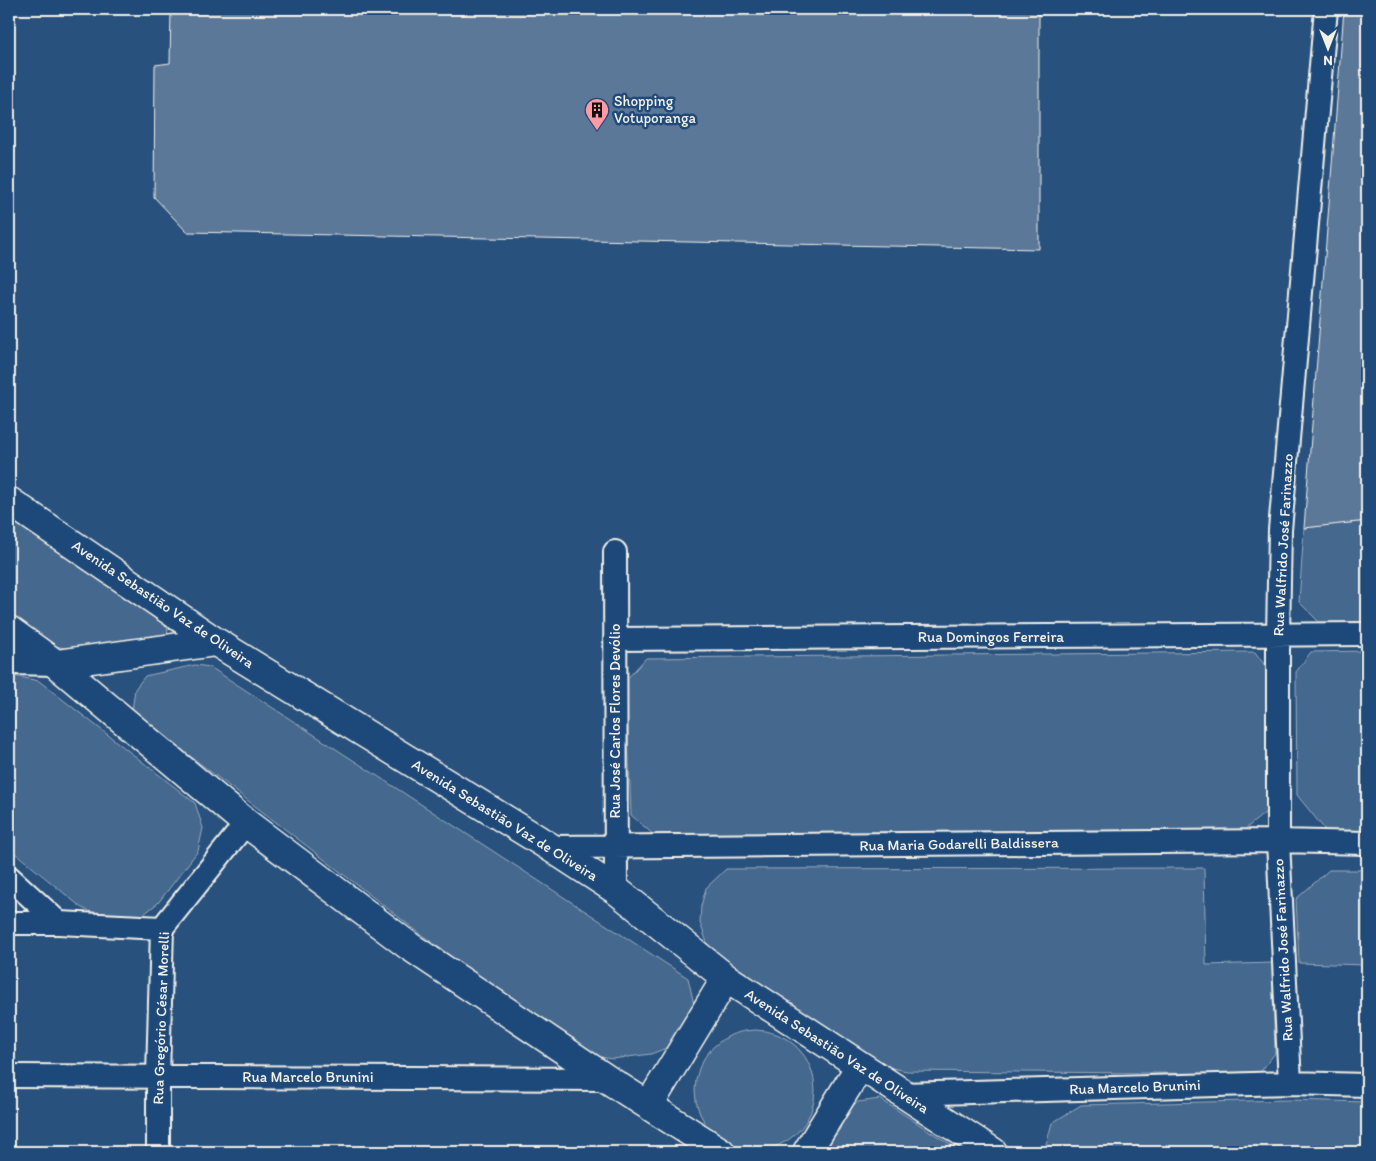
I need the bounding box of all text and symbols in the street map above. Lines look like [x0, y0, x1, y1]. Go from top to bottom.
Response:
north arrow [1304, 22, 1354, 72]
text: N [1323, 52, 1333, 69]
place label: Shopping Votuporanga [614, 92, 697, 127]
building icon: Shopping Votuporanga [584, 97, 610, 131]
street label: Rua Walfrido José Farinazzo [1269, 453, 1297, 637]
street label: Avenida Sebastião Vaz de Oliveira [68, 536, 258, 672]
street label: Rua José Carlos Flores Devólio [606, 623, 624, 819]
street label: Rua Domingos Ferreira [918, 628, 1064, 646]
street label: Avenida Sebastião Vaz de Oliveira [409, 755, 601, 885]
street label: Rua Maria Godarelli Baldissera [859, 833, 1059, 855]
street label: Rua Walfrido José Farinazzo [1269, 858, 1297, 1042]
street label: Rua Gregório César Morelli [149, 931, 173, 1105]
street label: Avenida Sebastião Vaz de Oliveira [742, 985, 933, 1117]
street label: Rua Marcelo Brunini [242, 1068, 374, 1086]
street label: Rua Marcelo Brunini [1069, 1076, 1201, 1098]

